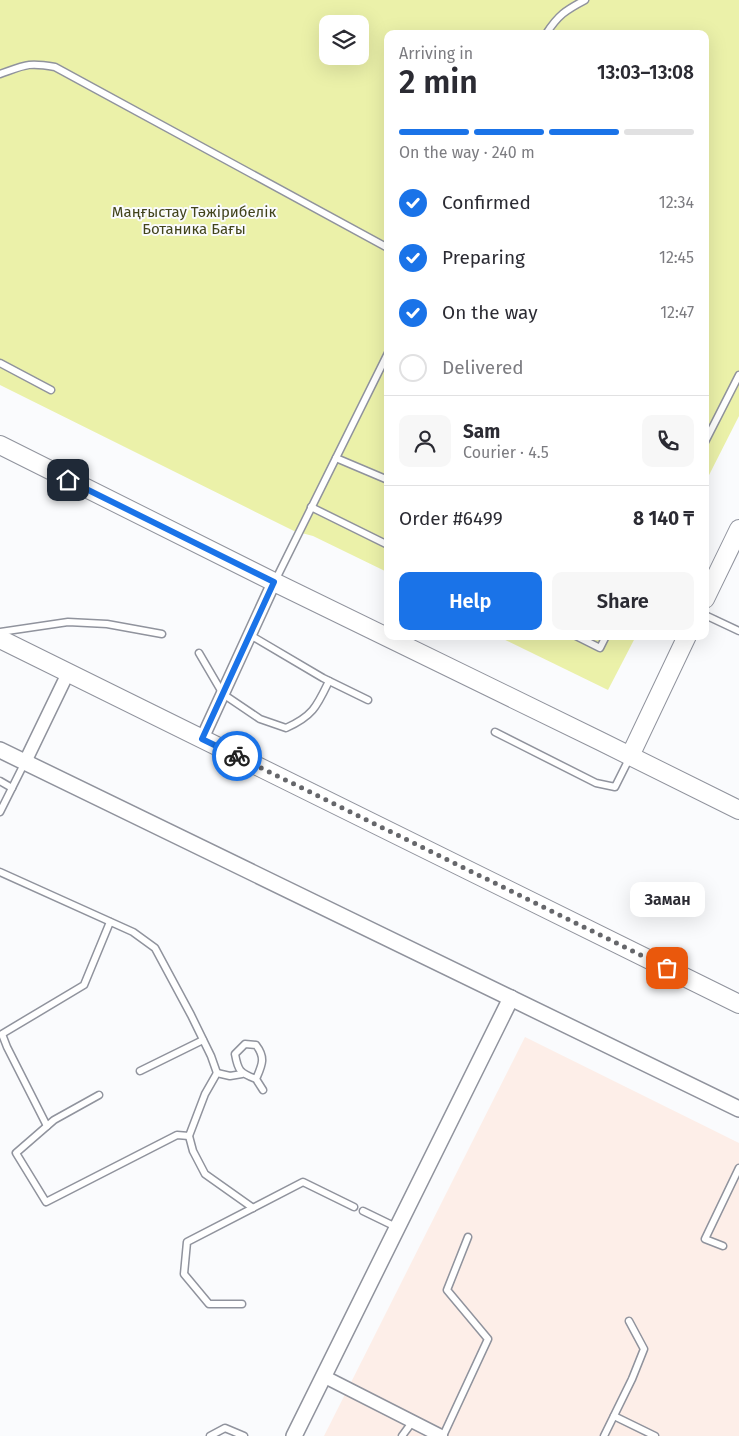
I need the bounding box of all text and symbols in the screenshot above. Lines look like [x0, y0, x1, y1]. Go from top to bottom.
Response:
map controls [319, 15, 369, 65]
button: layers [319, 15, 369, 65]
text: Arriving in [399, 44, 473, 63]
text: 13:03–13:08 [597, 61, 694, 84]
text: 2 min [399, 63, 478, 101]
text: On the way · 240 m [399, 143, 535, 162]
icon: check [399, 189, 427, 217]
text: Confirmed [442, 191, 531, 214]
text: 12:34 [659, 193, 694, 212]
park label: Маңғыстау Тәжірибелік Ботаника Бағы [112, 203, 276, 238]
icon: check [399, 244, 427, 272]
text: Preparing [442, 246, 525, 269]
text: 12:45 [659, 248, 694, 267]
icon: check [399, 299, 427, 327]
text: On the way [442, 301, 538, 324]
text: 12:47 [660, 303, 694, 322]
text: Delivered [442, 356, 524, 379]
button: person [399, 415, 451, 467]
button: phone [642, 415, 694, 467]
text: Sam [463, 420, 500, 443]
text: Courier · 4.5 [463, 443, 549, 462]
pin [47, 459, 89, 501]
icon: home [54, 466, 82, 494]
text: Order #6499 [399, 507, 503, 530]
text: 8 140 ₸ [633, 507, 694, 530]
button: Help [399, 572, 542, 630]
button: Share [552, 572, 694, 630]
courier [212, 731, 262, 781]
icon: bike [223, 742, 251, 770]
callout: Заман [630, 883, 704, 918]
text: Заман [644, 890, 691, 909]
pin [646, 947, 688, 989]
icon: bag [653, 954, 681, 982]

